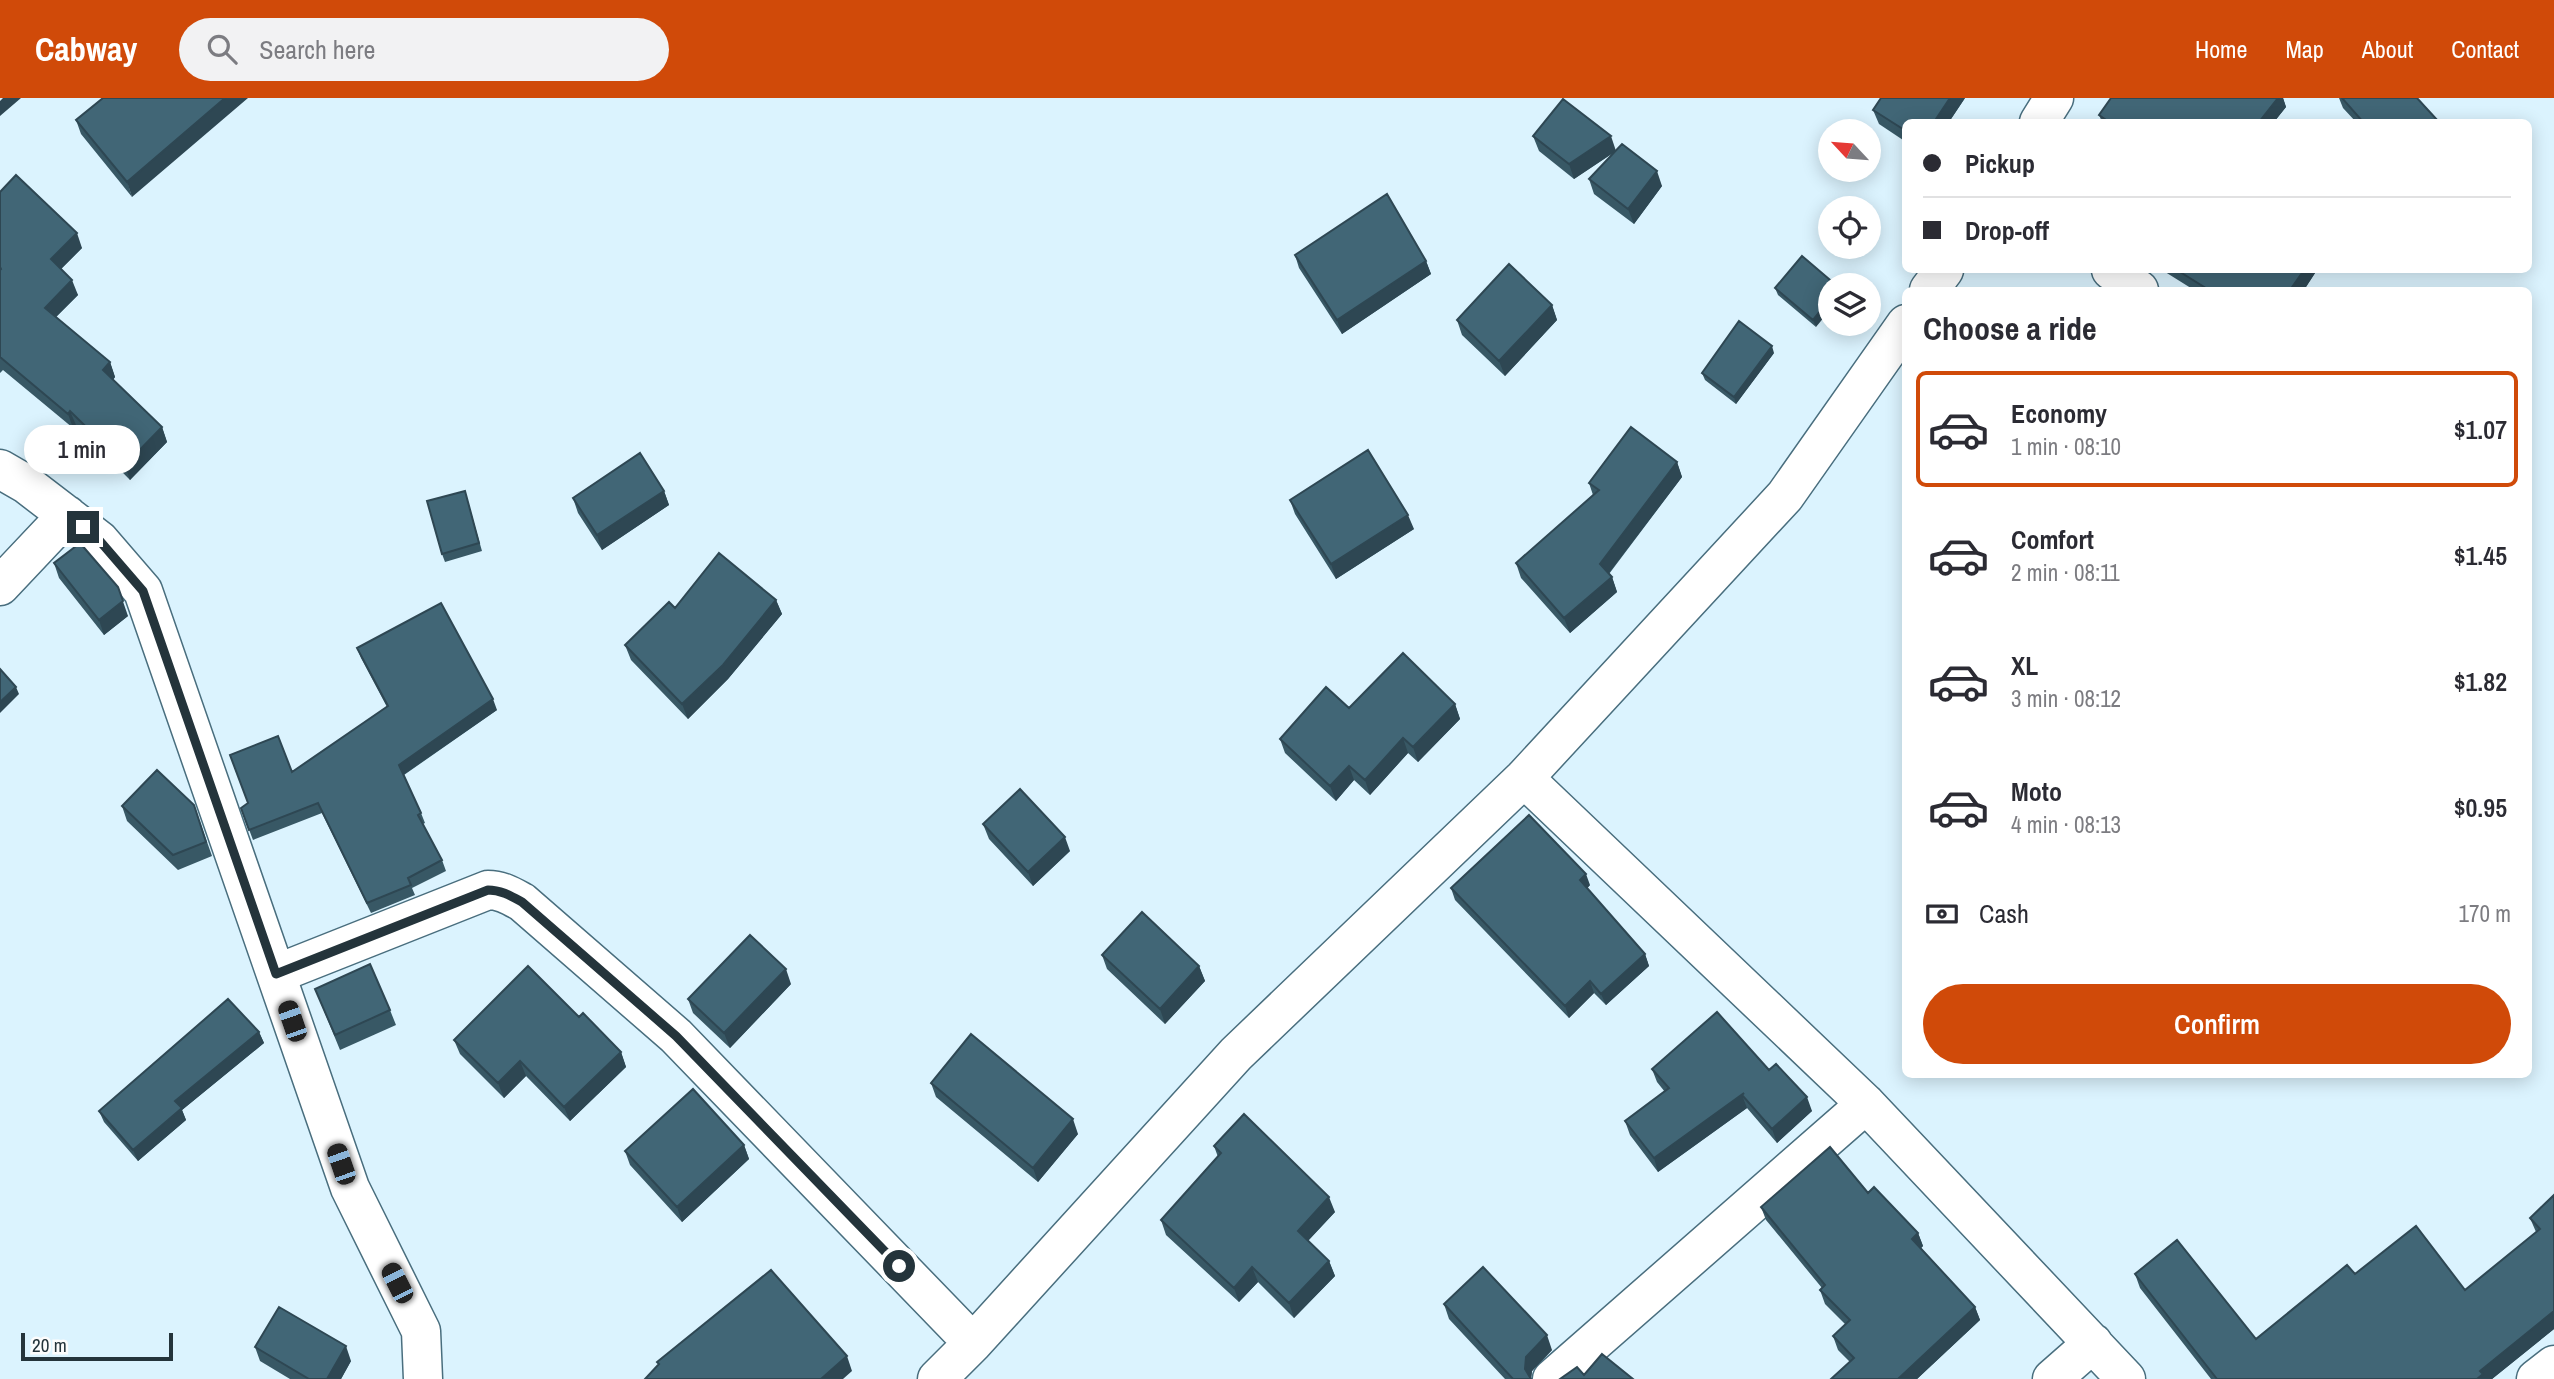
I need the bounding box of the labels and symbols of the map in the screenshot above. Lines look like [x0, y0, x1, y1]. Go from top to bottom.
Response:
north arrow [1818, 119, 1881, 182]
callout: 1 min [25, 426, 141, 474]
route end [67, 511, 99, 543]
car [276, 998, 309, 1044]
car [325, 1141, 358, 1187]
route start [883, 1250, 915, 1282]
car [379, 1260, 416, 1306]
scale bar [21, 1330, 173, 1362]

